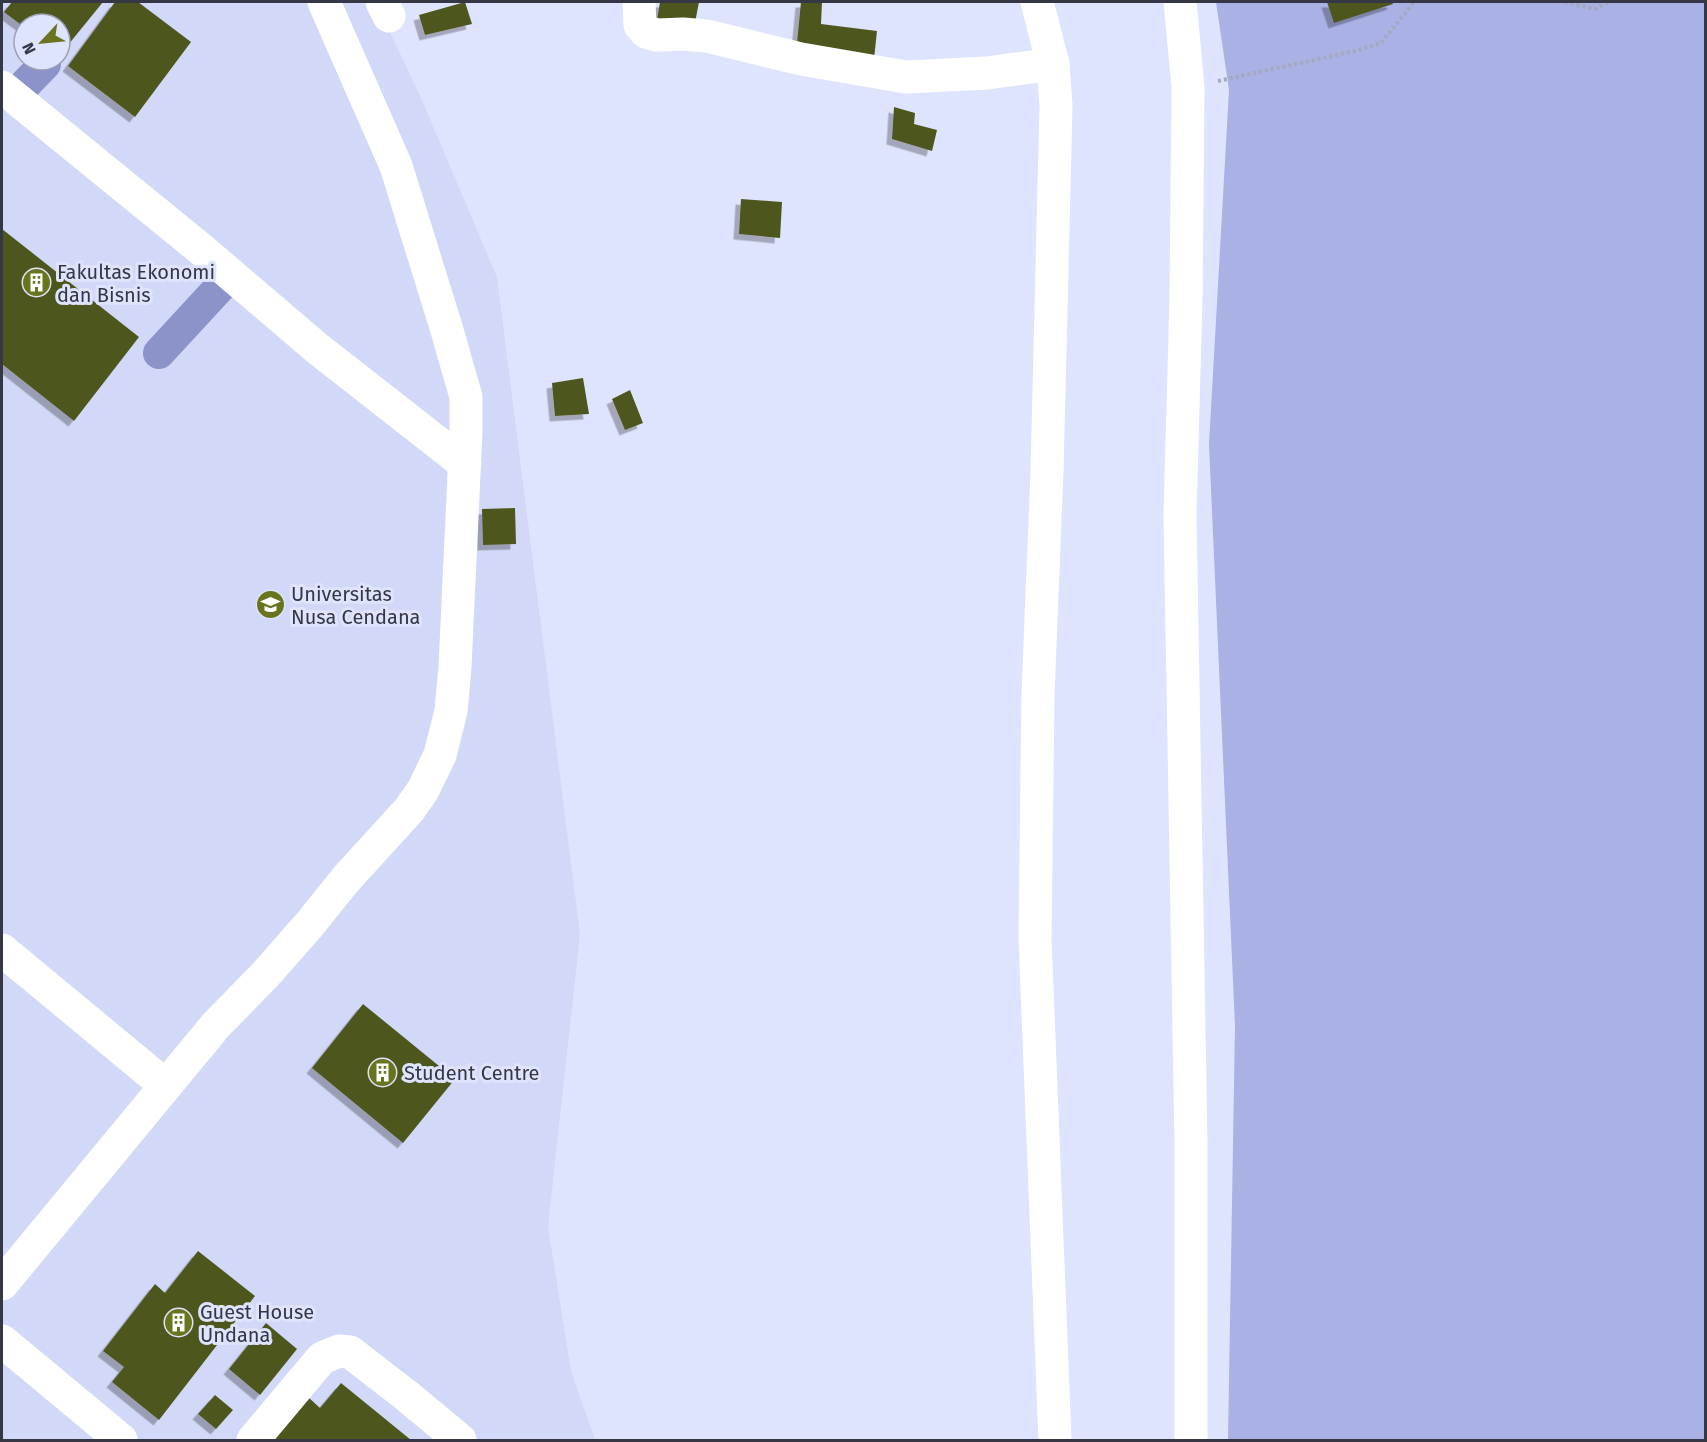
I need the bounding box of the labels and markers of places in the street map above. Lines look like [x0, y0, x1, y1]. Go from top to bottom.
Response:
place label: Fakultas Ekonomi dan Bisnis [57, 260, 215, 307]
building icon: Fakultas Ekonomi dan Bisnis [20, 267, 52, 299]
place label: Universitas Nusa Cendana [291, 582, 420, 629]
school or university icon: Universitas Nusa Cendana [254, 589, 286, 621]
building icon: Student Centre [367, 1057, 399, 1089]
place label: Student Centre [404, 1061, 540, 1085]
place label: Guest House Undana [200, 1300, 314, 1347]
building icon: Guest House Undana [163, 1307, 195, 1339]

